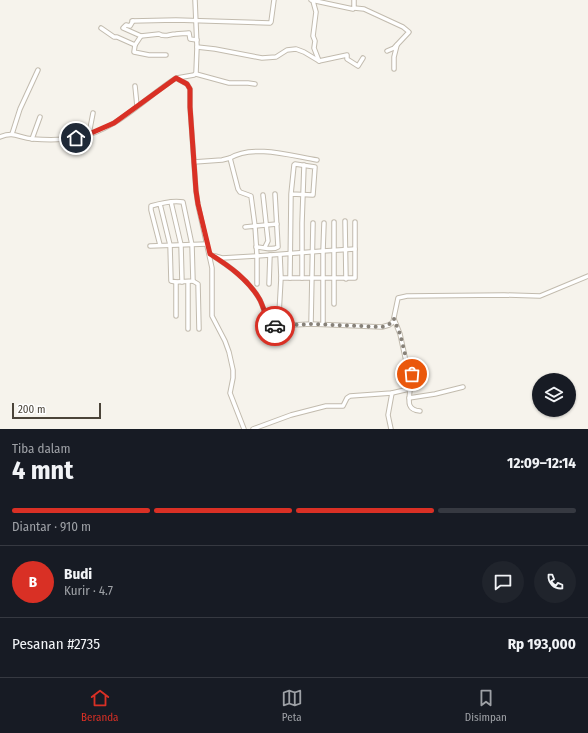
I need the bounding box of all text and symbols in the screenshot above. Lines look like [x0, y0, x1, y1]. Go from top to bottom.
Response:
pin [59, 121, 93, 155]
icon: home [65, 127, 87, 149]
courier [255, 306, 295, 346]
icon: car [264, 315, 286, 337]
pin [395, 357, 429, 391]
icon: bag [401, 363, 423, 385]
map controls [532, 373, 576, 417]
button: layers [532, 373, 576, 417]
scale bar [12, 401, 101, 420]
text: 200 m [18, 403, 45, 416]
text: Tiba dalam [12, 441, 70, 456]
text: 12:09–12:14 [507, 454, 576, 472]
text: 4 mnt [12, 455, 73, 486]
text: Diantar · 910 m [12, 519, 91, 534]
button: chat [482, 561, 524, 603]
button: phone [534, 561, 576, 603]
text: Budi [64, 565, 92, 583]
text: B [29, 573, 37, 591]
text: Kurir · 4.7 [64, 583, 113, 598]
text: Pesanan #2735 [12, 635, 100, 653]
text: Rp 193,000 [508, 635, 576, 653]
tab: Beranda [81, 687, 119, 724]
tab: Peta [281, 687, 303, 724]
tab: Disimpan [465, 687, 507, 724]

